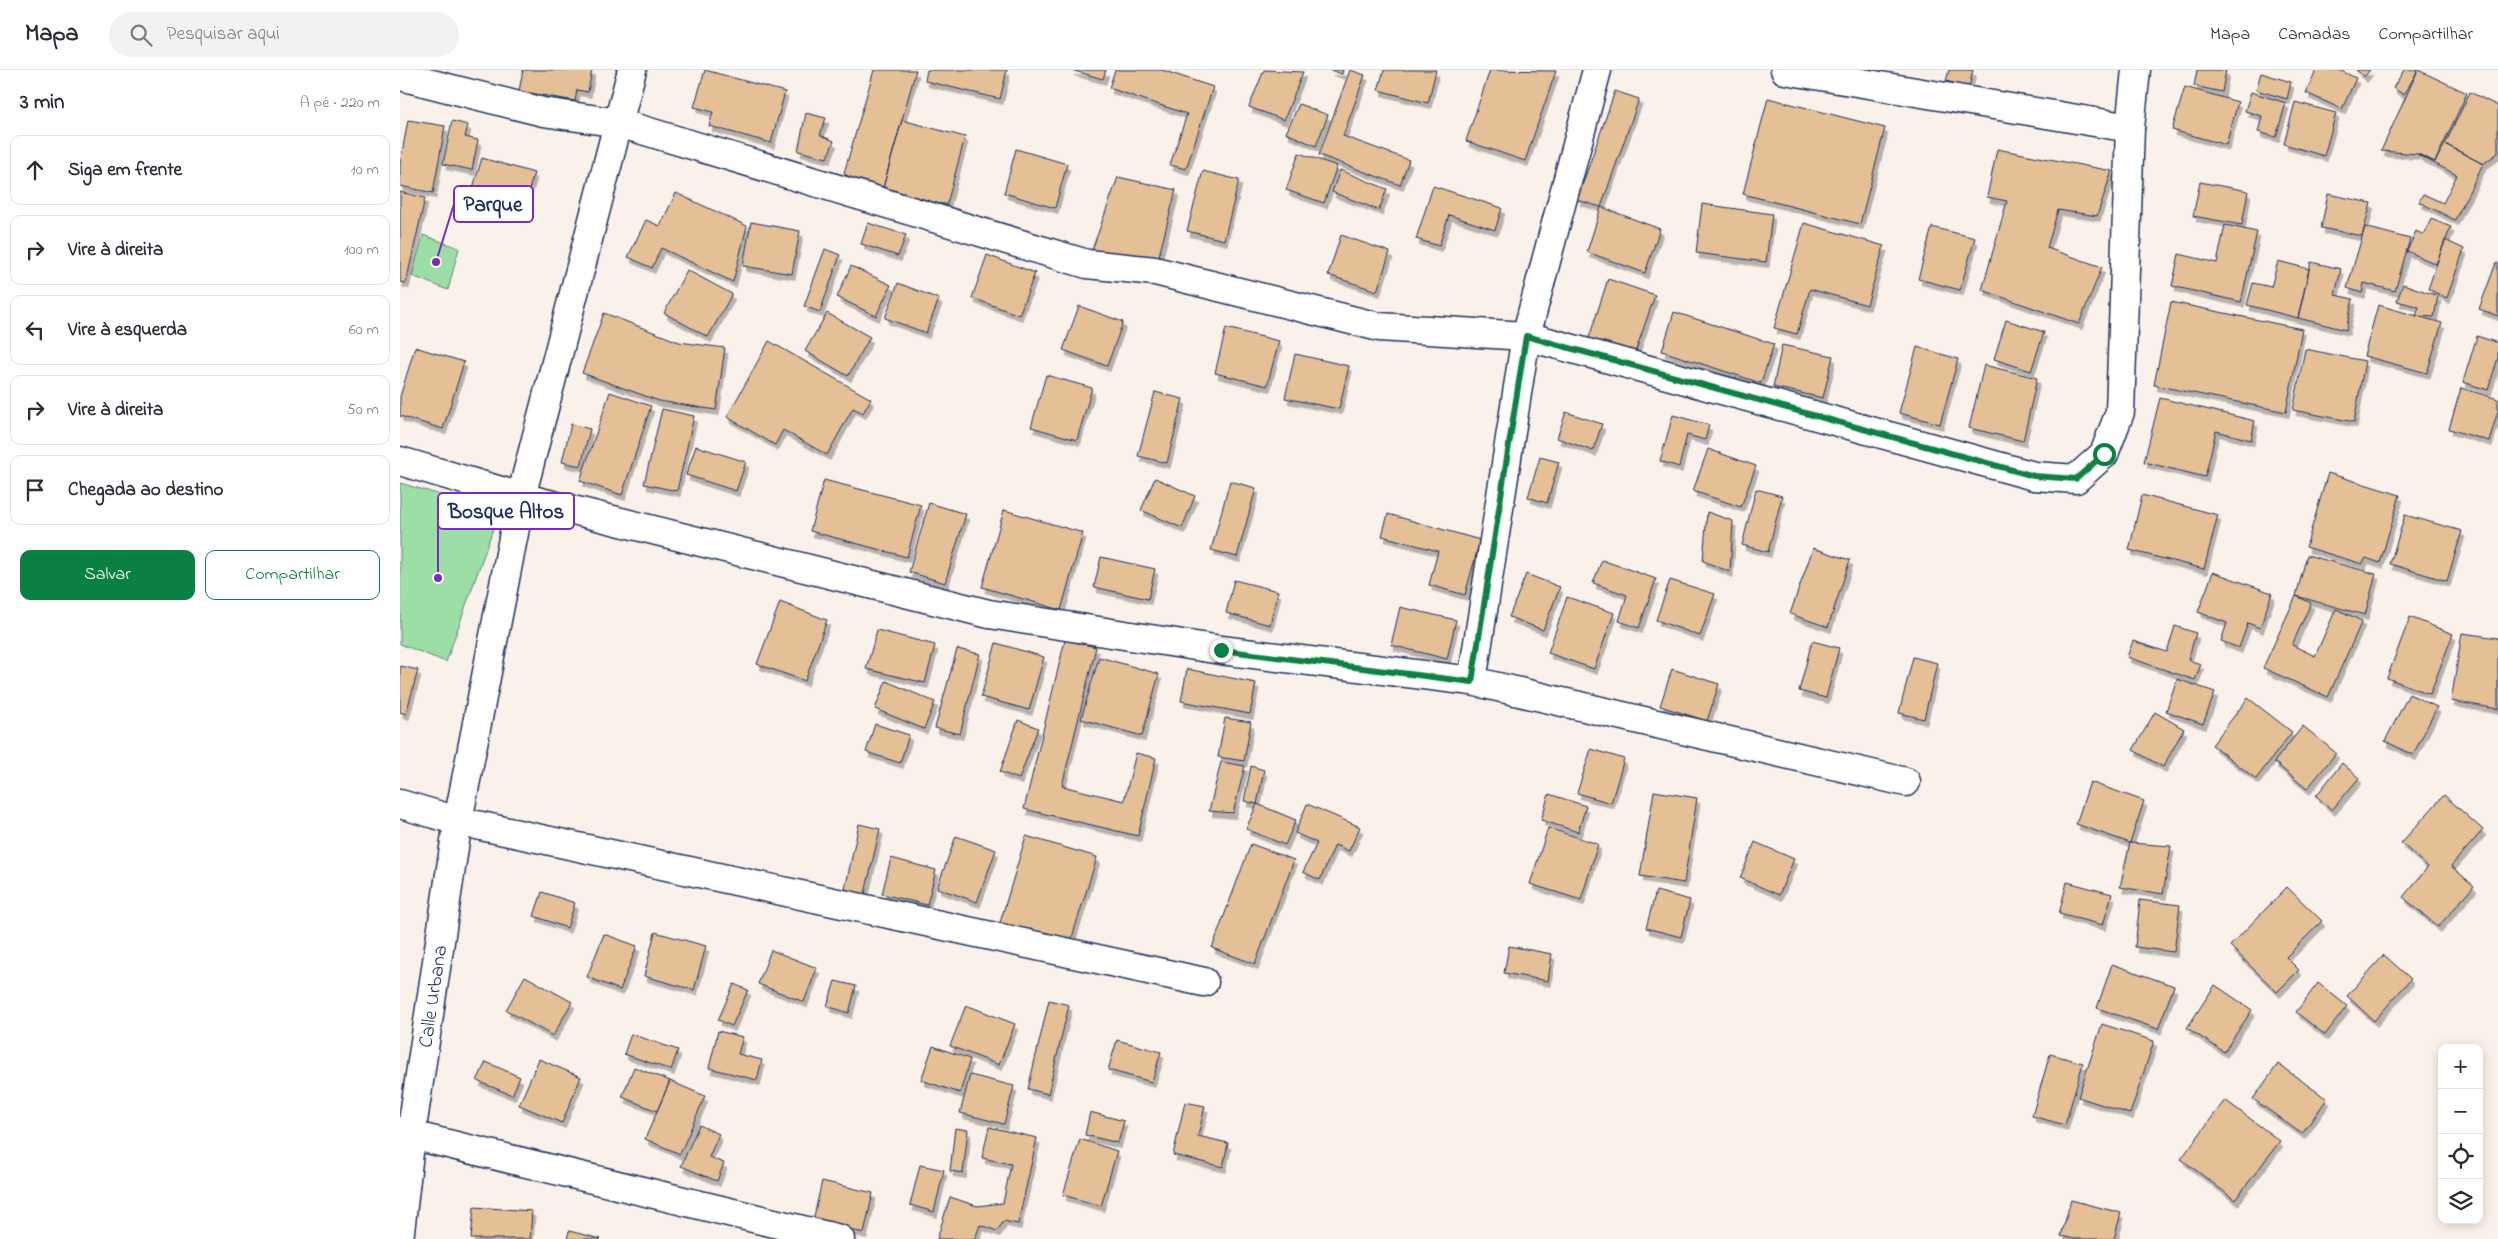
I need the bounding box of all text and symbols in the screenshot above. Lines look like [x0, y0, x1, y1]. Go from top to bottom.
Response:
search box [109, 12, 459, 57]
text: Mapa [25, 17, 79, 52]
icon: search [127, 21, 155, 49]
text: Pesquisar aqui [167, 21, 280, 48]
text: Mapa [2210, 22, 2250, 48]
text: Camadas [2278, 22, 2351, 48]
text: Compartilhar [2379, 22, 2473, 48]
text: 3 min [20, 88, 64, 118]
text: A pé · 220 m [300, 91, 380, 115]
icon: ahead [21, 156, 49, 184]
text: Siga em frente [68, 157, 182, 184]
text: 10 m [351, 158, 379, 182]
callout: Parque [454, 186, 533, 222]
text: Parque [464, 191, 523, 221]
icon: right [21, 236, 49, 264]
text: Vire à direita [68, 237, 163, 264]
text: 100 m [344, 238, 379, 262]
icon: left [21, 316, 49, 344]
text: Vire à esquerda [68, 317, 187, 344]
text: 60 m [349, 318, 379, 342]
icon: right [21, 396, 49, 424]
text: Vire à direita [68, 397, 163, 424]
text: 50 m [347, 398, 379, 422]
route start [2093, 443, 2116, 466]
icon: arrive [21, 476, 49, 504]
text: Chegada ao destino [68, 477, 223, 504]
callout: Bosque Altos [438, 493, 574, 529]
text: Bosque Altos [447, 498, 564, 528]
button: Salvar [20, 550, 195, 600]
button: Compartilhar [205, 550, 380, 600]
route end [1210, 639, 1233, 662]
street label: Calle Urbana [412, 943, 456, 1050]
map controls [2438, 1044, 2483, 1224]
button: + [2438, 1044, 2483, 1089]
button: − [2438, 1089, 2483, 1134]
button: locate [2438, 1134, 2483, 1179]
button: layers [2438, 1179, 2483, 1224]

